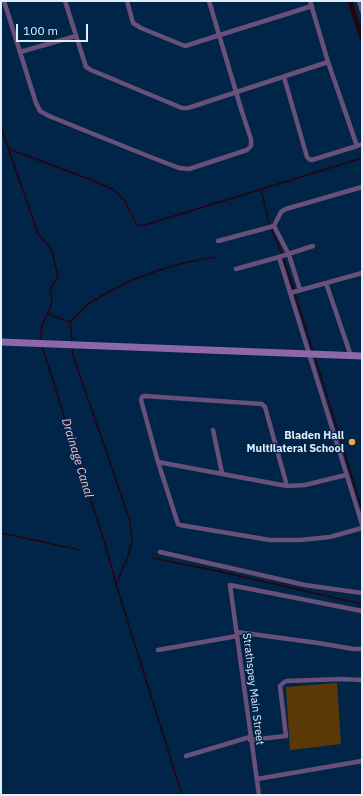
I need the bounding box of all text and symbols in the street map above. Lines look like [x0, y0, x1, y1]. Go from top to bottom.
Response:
scale bar [18, 16, 90, 42]
text: 100 m [23, 23, 58, 38]
water label: Drainage Canal [58, 417, 96, 499]
place label: Bladen Hall Multilateral School [247, 429, 344, 455]
marker: Bladen Hall Multilateral School [347, 437, 357, 447]
street label: Strathspey Main Street [240, 632, 266, 746]

